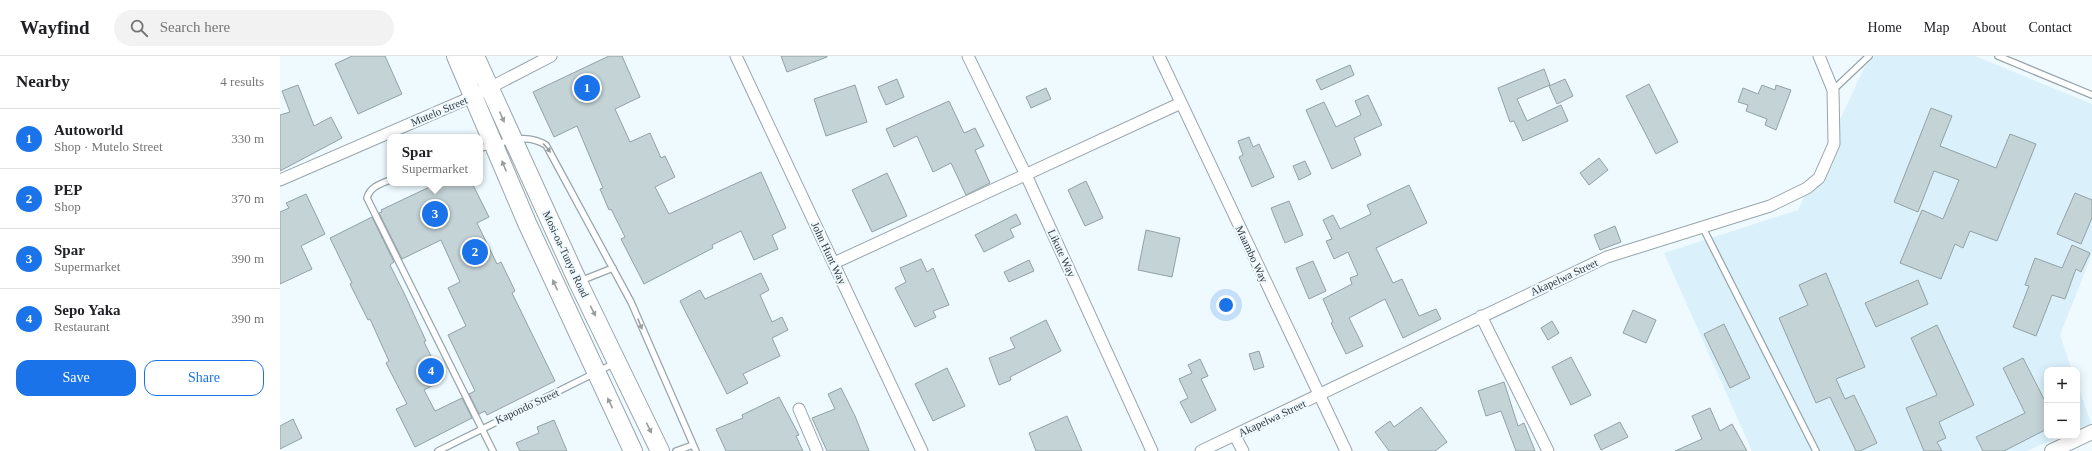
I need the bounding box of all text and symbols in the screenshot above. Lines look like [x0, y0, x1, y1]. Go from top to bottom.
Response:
search box [114, 10, 394, 46]
text: Wayfind [20, 17, 90, 38]
icon: search [128, 17, 150, 39]
text: Search here [160, 19, 230, 35]
text: Home [1868, 20, 1902, 35]
text: Map [1924, 20, 1949, 35]
text: About [1971, 20, 2006, 35]
text: Contact [2028, 20, 2072, 35]
text: Nearby [16, 72, 70, 91]
pin: 1 [574, 73, 600, 103]
text: 4 results [220, 74, 264, 89]
street label: Mutelo Street [409, 94, 469, 128]
one-way arrow [499, 112, 505, 123]
text: Autoworld [54, 122, 123, 138]
text: 1 [26, 131, 32, 146]
text: 330 m [231, 131, 264, 146]
popup [387, 134, 483, 186]
text: Shop · Mutelo Street [54, 139, 163, 154]
one-way arrow [542, 142, 551, 153]
text: Spar [402, 144, 433, 160]
one-way arrow [500, 160, 506, 172]
text: Supermarket [402, 161, 468, 176]
text: PEP [54, 182, 82, 198]
text: 2 [26, 191, 32, 206]
text: 370 m [231, 191, 264, 206]
text: Shop [54, 199, 81, 214]
pin: 3 [422, 199, 448, 229]
street label: Mosi-oa-Tunya Road [541, 209, 592, 300]
street label: John Hunt Way [809, 220, 849, 287]
street label: Maambo Way [1234, 224, 1271, 285]
street label: Likute Way [1046, 227, 1078, 279]
pin: 2 [462, 237, 488, 267]
text: Spar [54, 242, 85, 258]
text: 3 [26, 251, 32, 266]
text: 390 m [231, 251, 264, 266]
street label: Akapelwa Street [1528, 256, 1600, 298]
text: Supermarket [54, 259, 120, 274]
one-way arrow [552, 280, 558, 291]
your location [1216, 295, 1236, 315]
text: Sepo Yaka [54, 302, 121, 318]
one-way arrow [590, 305, 596, 317]
text: 4 [26, 311, 32, 326]
text: 390 m [231, 311, 264, 326]
text: Restaurant [54, 319, 110, 334]
one-way arrow [637, 319, 643, 331]
pin: 4 [418, 356, 444, 386]
button: Save [16, 360, 136, 396]
button: Share [144, 360, 264, 396]
map controls [2044, 367, 2080, 439]
button: + [2044, 367, 2080, 403]
street label: Kapondo Street [493, 386, 561, 426]
street label: Akapelwa Street [1236, 397, 1308, 439]
one-way arrow [607, 398, 613, 409]
button: − [2044, 403, 2080, 439]
one-way arrow [646, 423, 652, 434]

